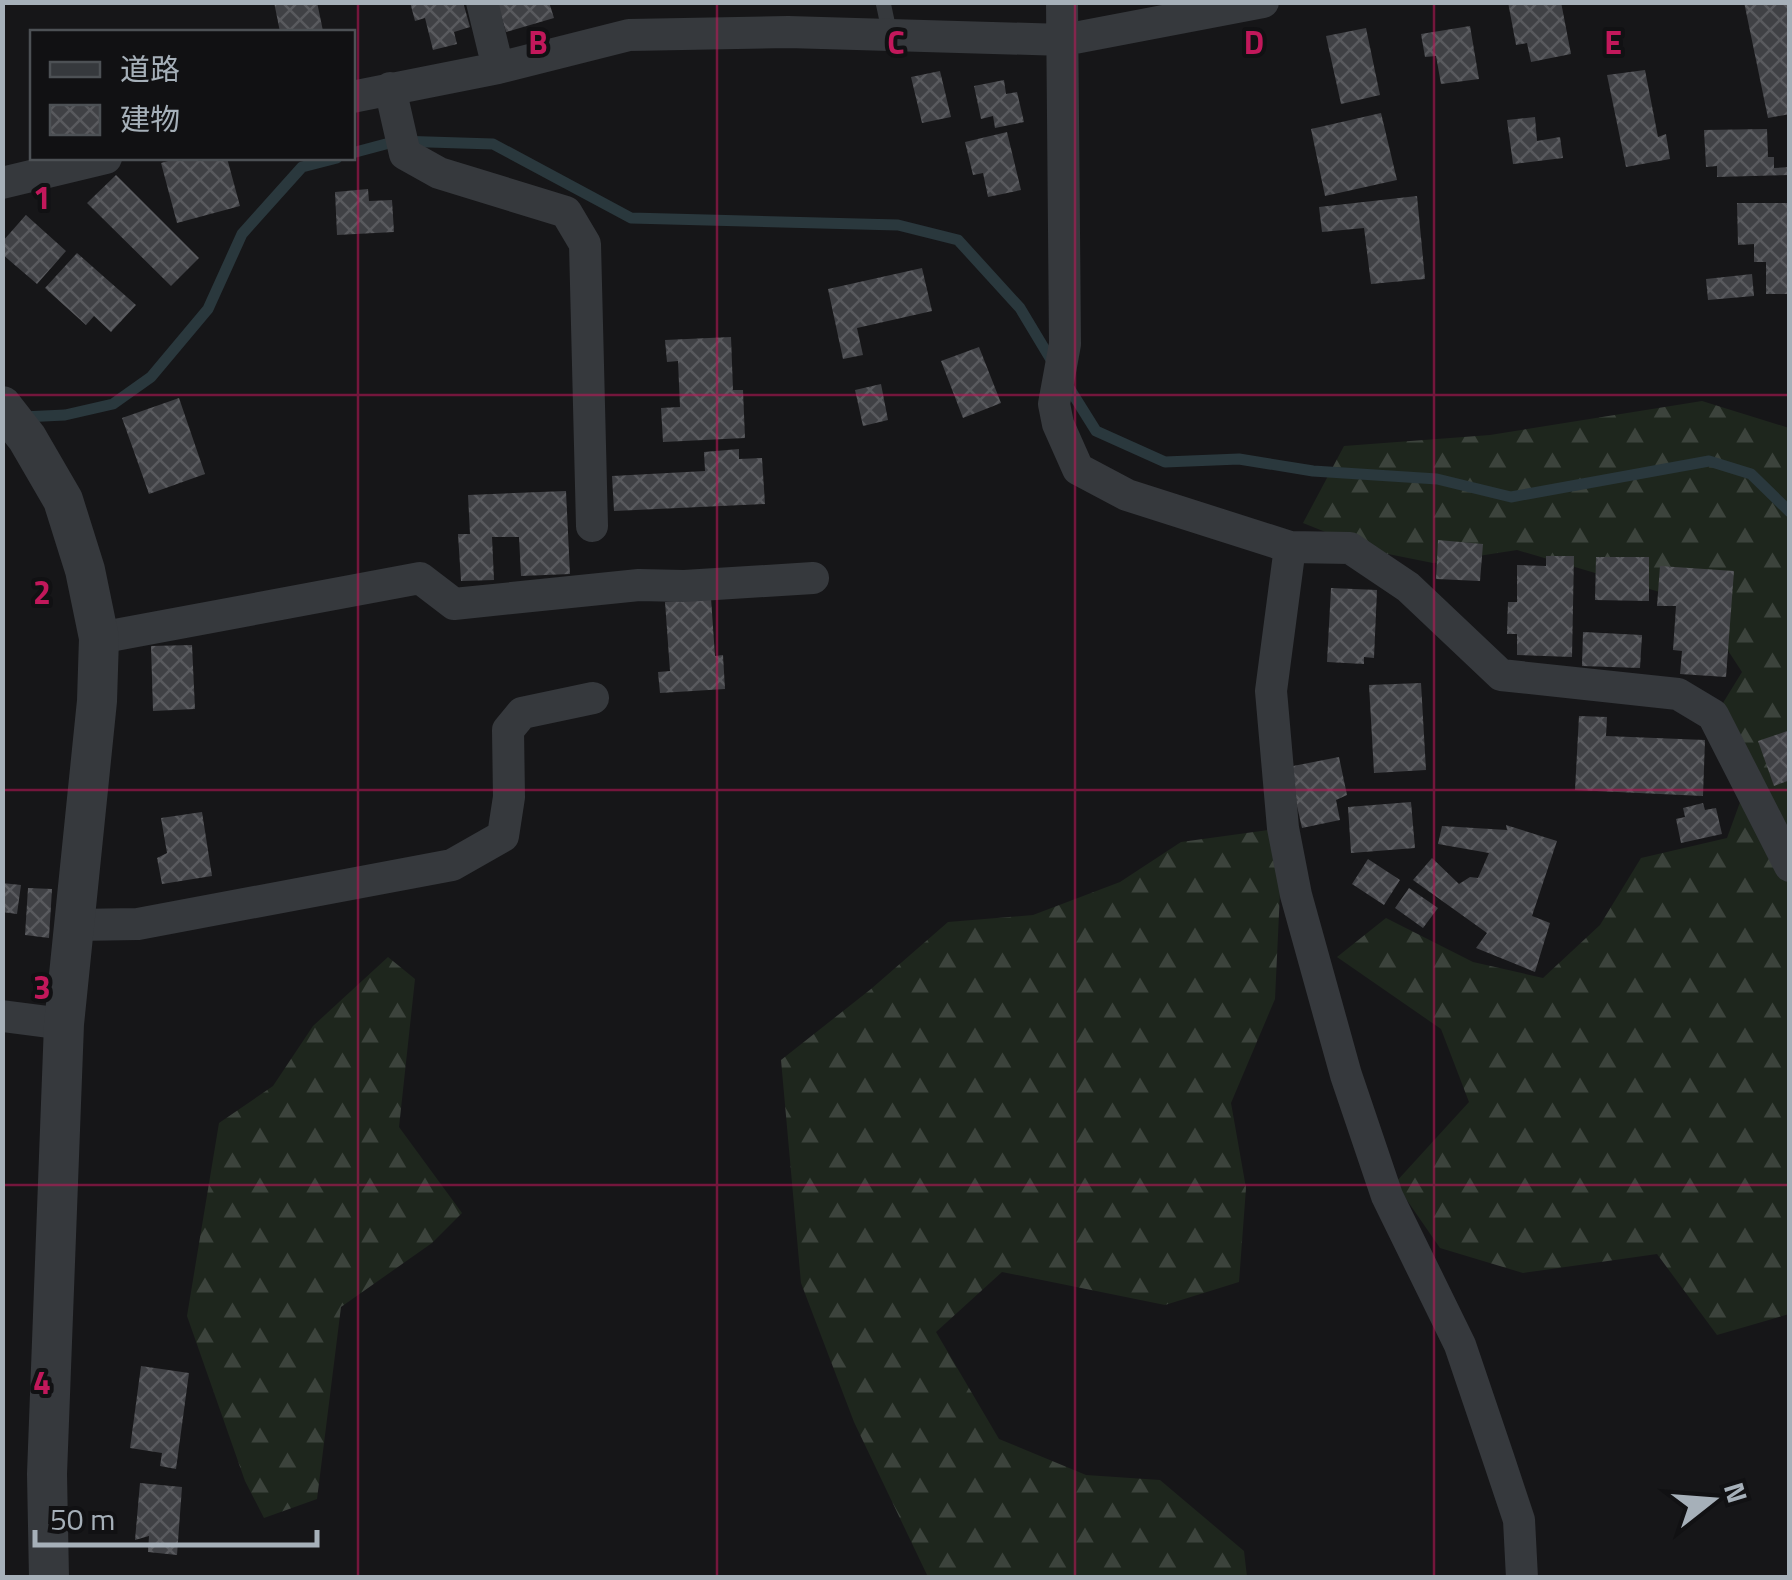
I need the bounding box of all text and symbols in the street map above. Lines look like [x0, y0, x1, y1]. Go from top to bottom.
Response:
text: B [528, 18, 548, 66]
text: C [887, 18, 905, 66]
text: D [1244, 18, 1264, 66]
text: E [1604, 18, 1622, 66]
legend [30, 30, 355, 160]
text: 道路 [120, 46, 180, 92]
text: 建物 [120, 96, 180, 142]
text: 1 [33, 173, 51, 221]
text: 2 [33, 568, 51, 616]
text: 3 [33, 963, 51, 1011]
text: 4 [33, 1358, 51, 1406]
north arrow [1662, 1450, 1762, 1550]
text: N [1713, 1477, 1760, 1508]
scale bar [35, 1485, 318, 1547]
text: 50 m [50, 1496, 115, 1542]

